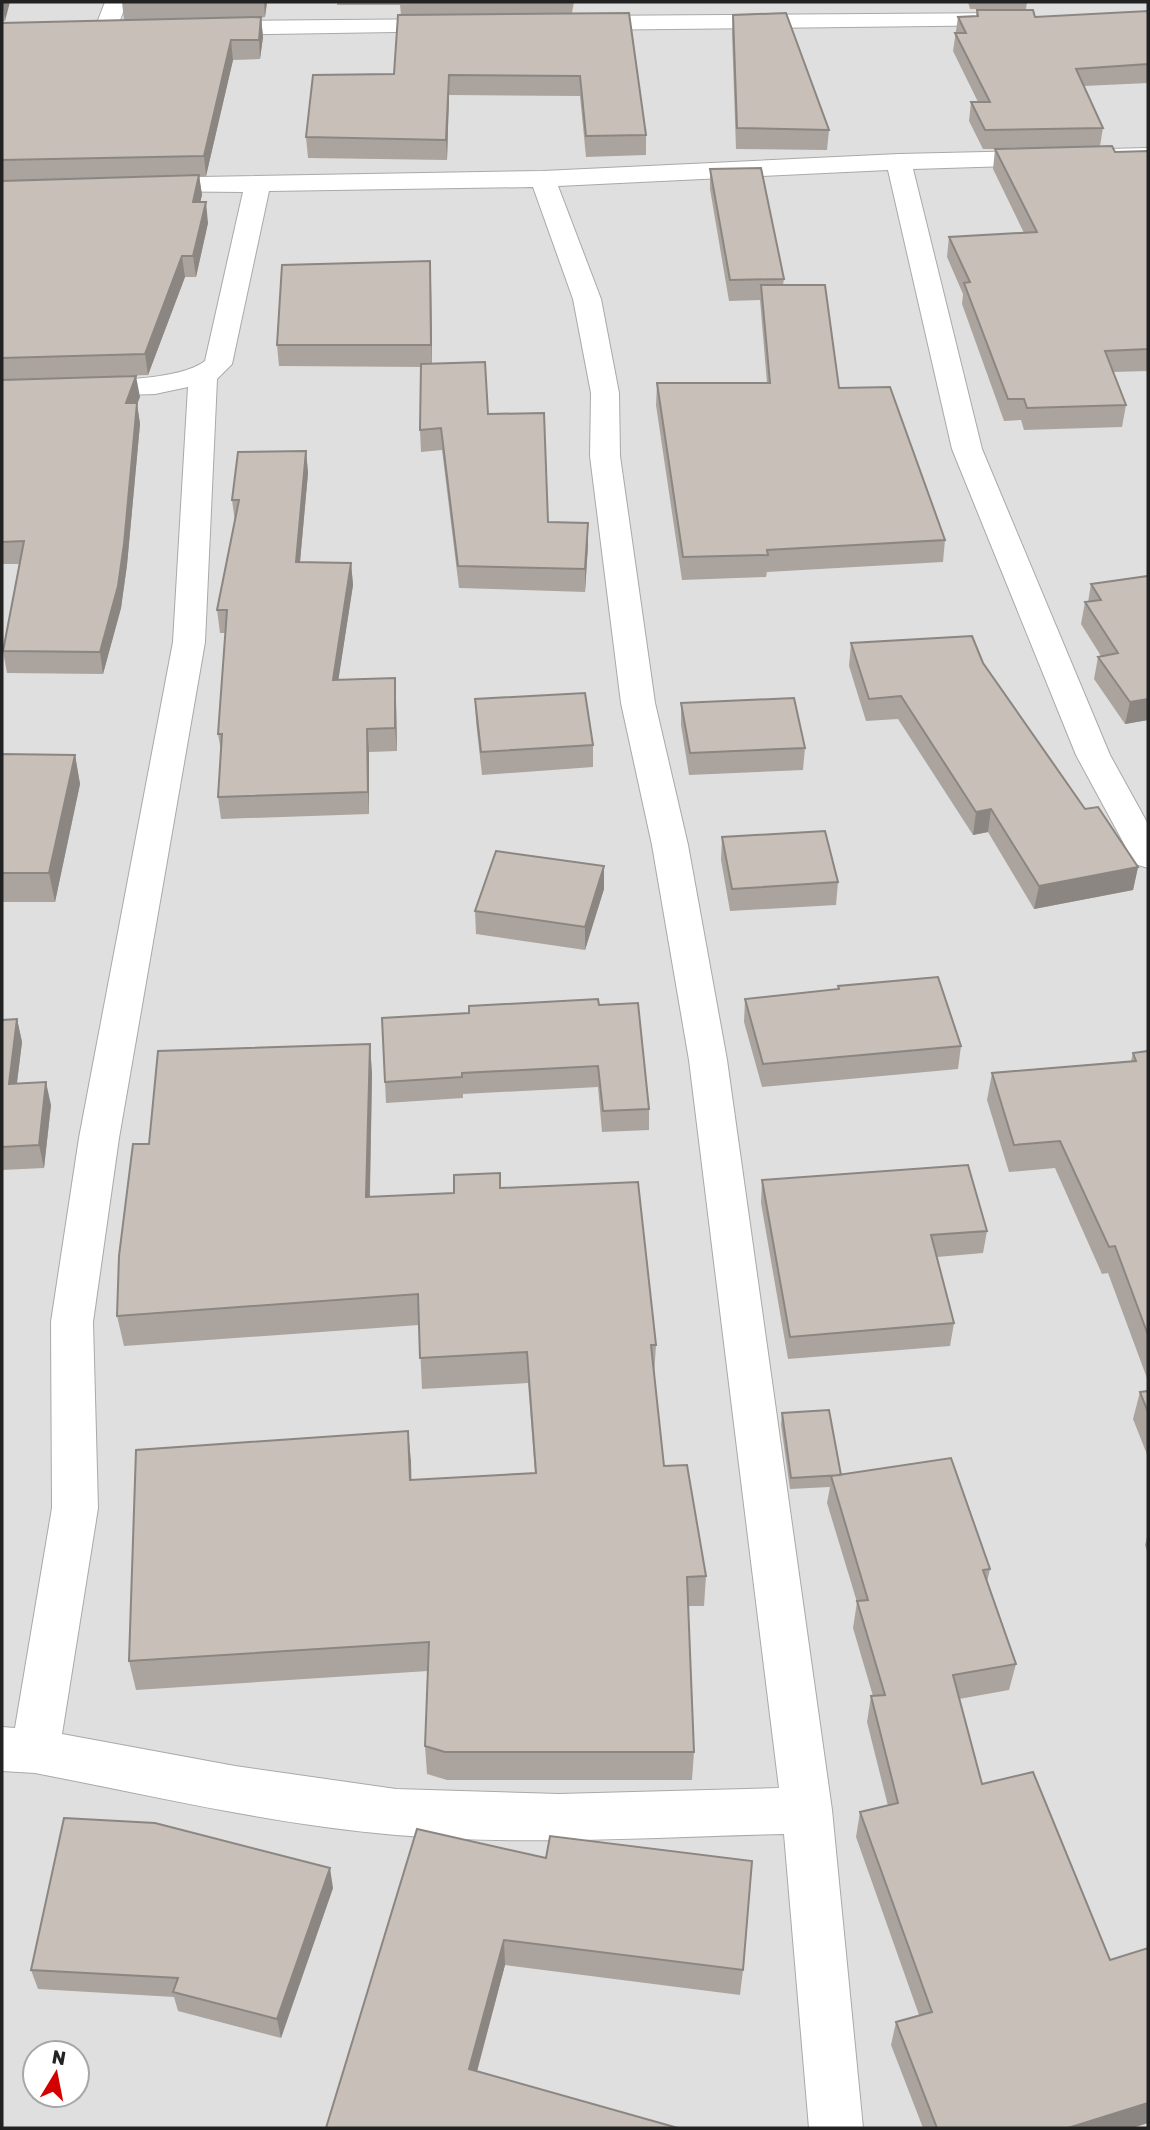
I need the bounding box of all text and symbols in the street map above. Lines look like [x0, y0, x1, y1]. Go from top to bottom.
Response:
north arrow [21, 2039, 91, 2109]
text: N [50, 2045, 68, 2070]

